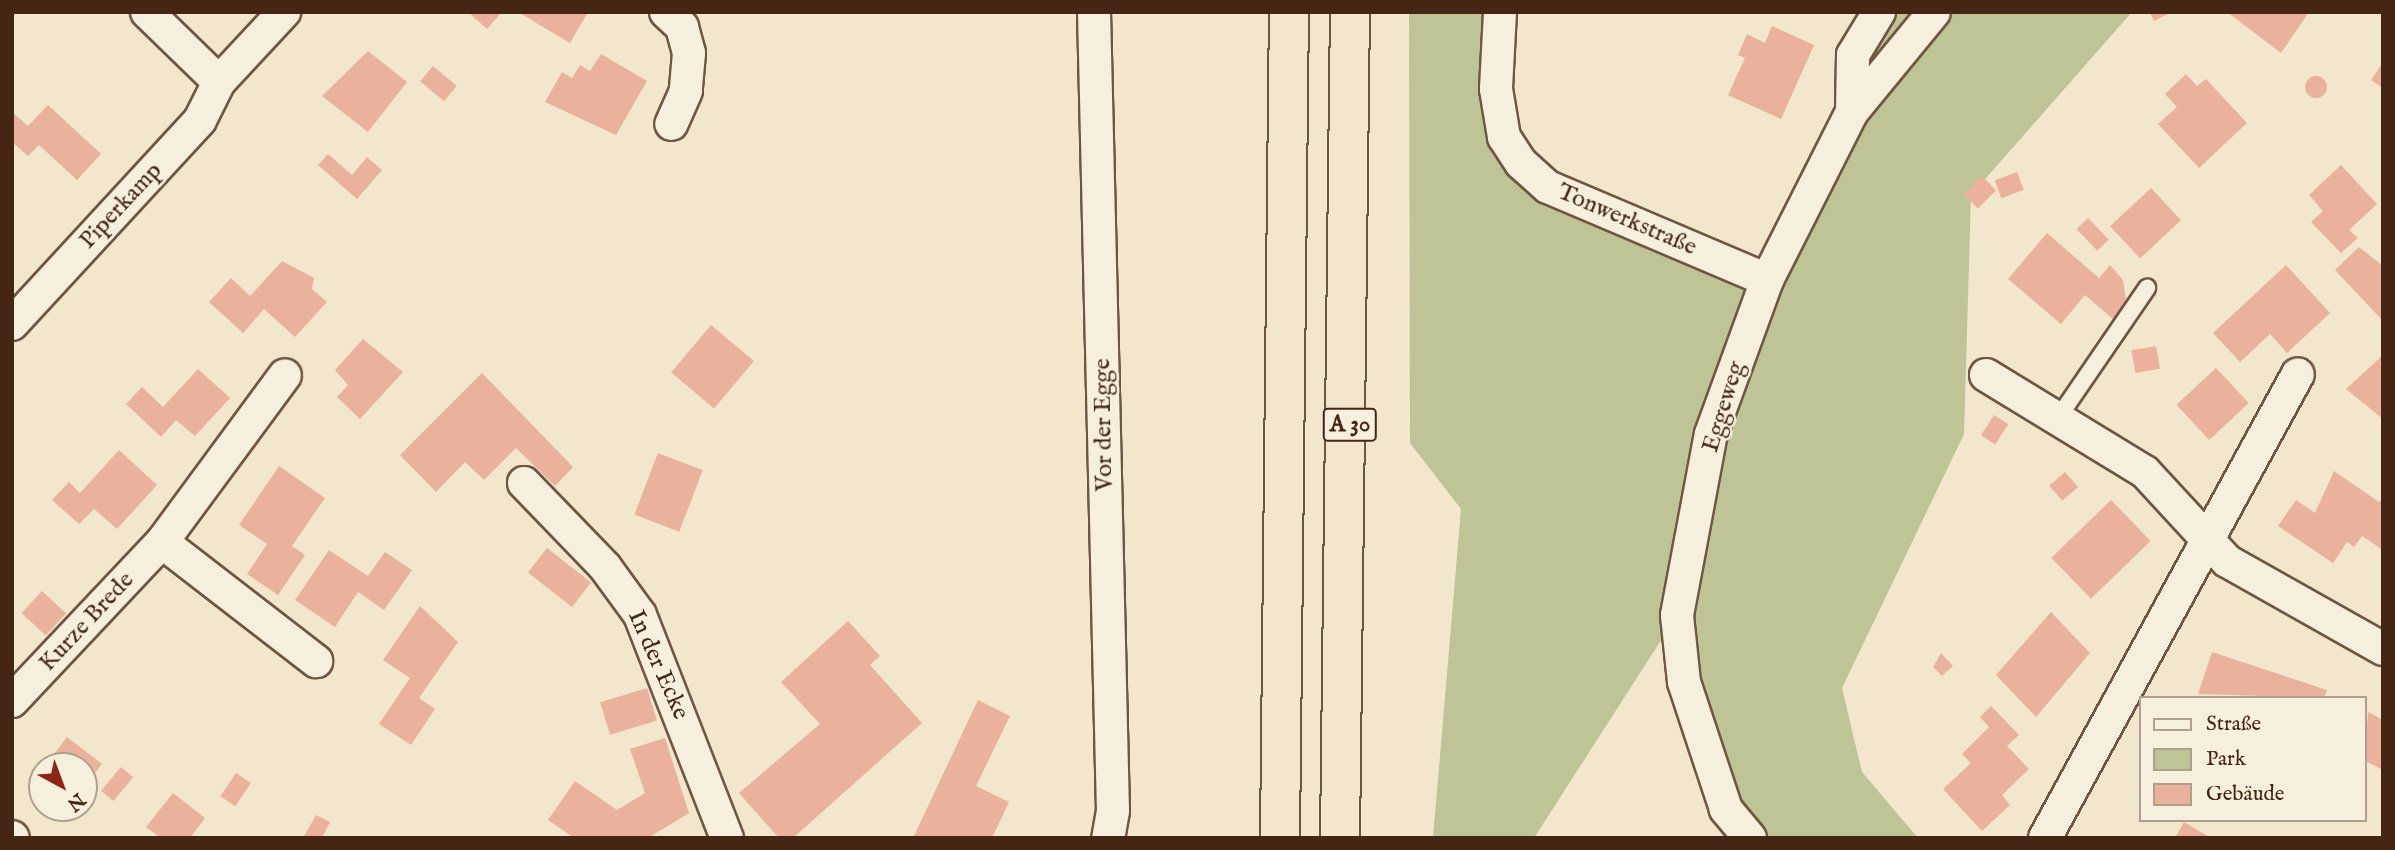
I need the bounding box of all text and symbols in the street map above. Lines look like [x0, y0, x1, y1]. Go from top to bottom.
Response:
street label: Piperkamp [74, 157, 168, 255]
street label: Tonwerkstraße [1553, 178, 1701, 262]
street label: Vor der Egge [1088, 358, 1120, 492]
street label: Eggeweg [1697, 358, 1751, 456]
road number: A 30 [1322, 406, 1378, 444]
street label: Kurze Brede [34, 566, 140, 678]
street label: In der Ecke [621, 606, 695, 724]
legend [2140, 696, 2367, 822]
text: Straße [2206, 711, 2261, 738]
text: Park [2206, 746, 2246, 773]
north arrow [28, 752, 98, 822]
text: Gebäude [2206, 781, 2284, 808]
text: N [61, 787, 90, 816]

